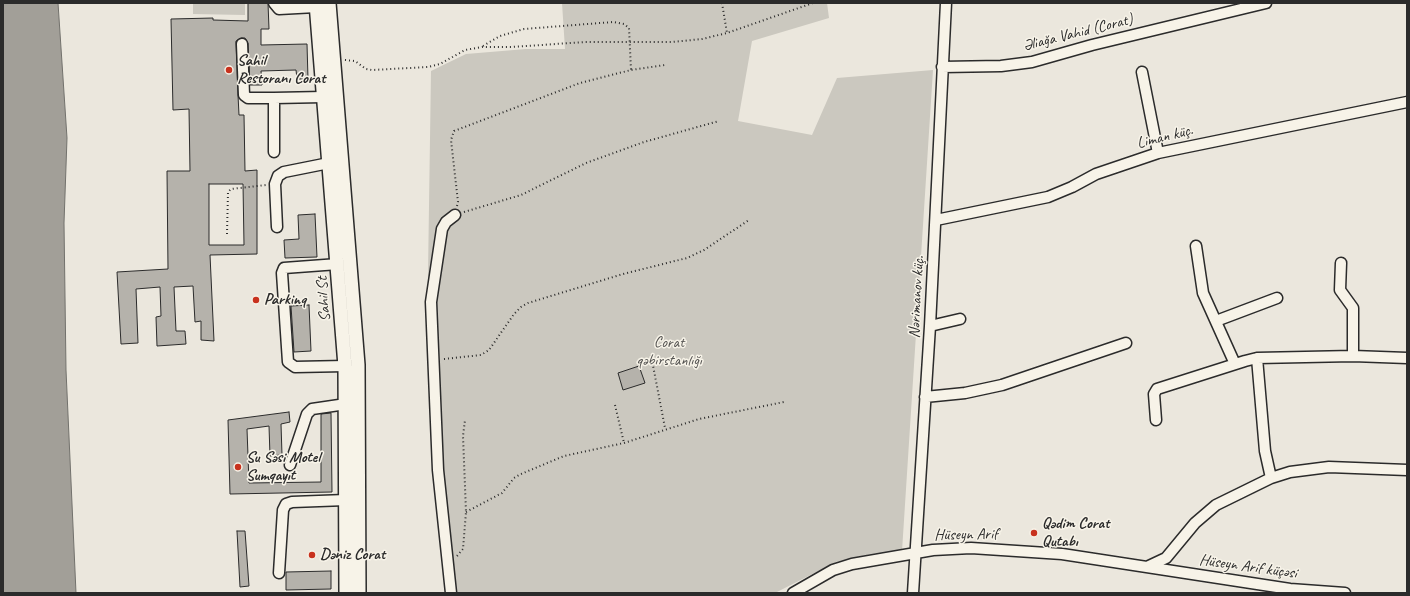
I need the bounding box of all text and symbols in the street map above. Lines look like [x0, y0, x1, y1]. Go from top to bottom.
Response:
street label: Əliağa Vahid (Corat) [1021, 10, 1135, 56]
place label: Sahil Restoranı Corat [237, 51, 325, 89]
marker: Sahil Restoranı Corat [224, 65, 234, 75]
street label: Liman küç. [1135, 121, 1195, 153]
street label: Nərimanov küç. [905, 255, 929, 339]
street label: Sahil St [313, 276, 335, 322]
place label: Parkinq [264, 290, 306, 310]
marker: Parkinq [251, 295, 261, 305]
park label: Corat qəbirstanlığı [636, 333, 702, 371]
place label: Su Səsi Motel Sumqayıt [246, 448, 320, 486]
marker: Su Səsi Motel Sumqayıt [233, 462, 243, 472]
place label: Qədim Corat Qutabı [1042, 514, 1109, 552]
street label: Hüseyn Arif [934, 525, 998, 545]
marker: Qədim Corat Qutabı [1029, 528, 1039, 538]
place label: Dəniz Corat [320, 545, 385, 565]
marker: Dəniz Corat [307, 550, 317, 560]
street label: Hüseyn Arif küçəsi [1198, 551, 1298, 583]

